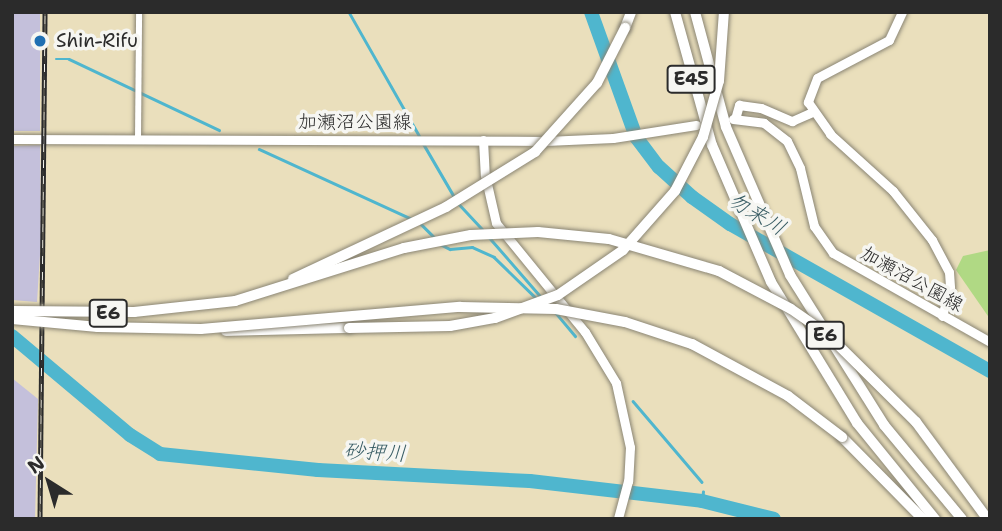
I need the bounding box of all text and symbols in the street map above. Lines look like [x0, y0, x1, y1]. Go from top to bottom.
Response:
place label: Shin-Rifu [56, 30, 138, 52]
marker: Shin-Rifu [30, 31, 50, 51]
road number: E45 [666, 64, 716, 94]
street label: 加瀬沼公園線 [298, 111, 412, 133]
water label: 勿来川 [724, 187, 790, 241]
street label: 加瀬沼公園線 [857, 241, 967, 317]
road number: E6 [87, 298, 129, 328]
road number: E6 [804, 320, 846, 349]
water label: 砂押川 [343, 438, 407, 466]
north arrow [14, 447, 84, 517]
text: N [23, 450, 50, 479]

